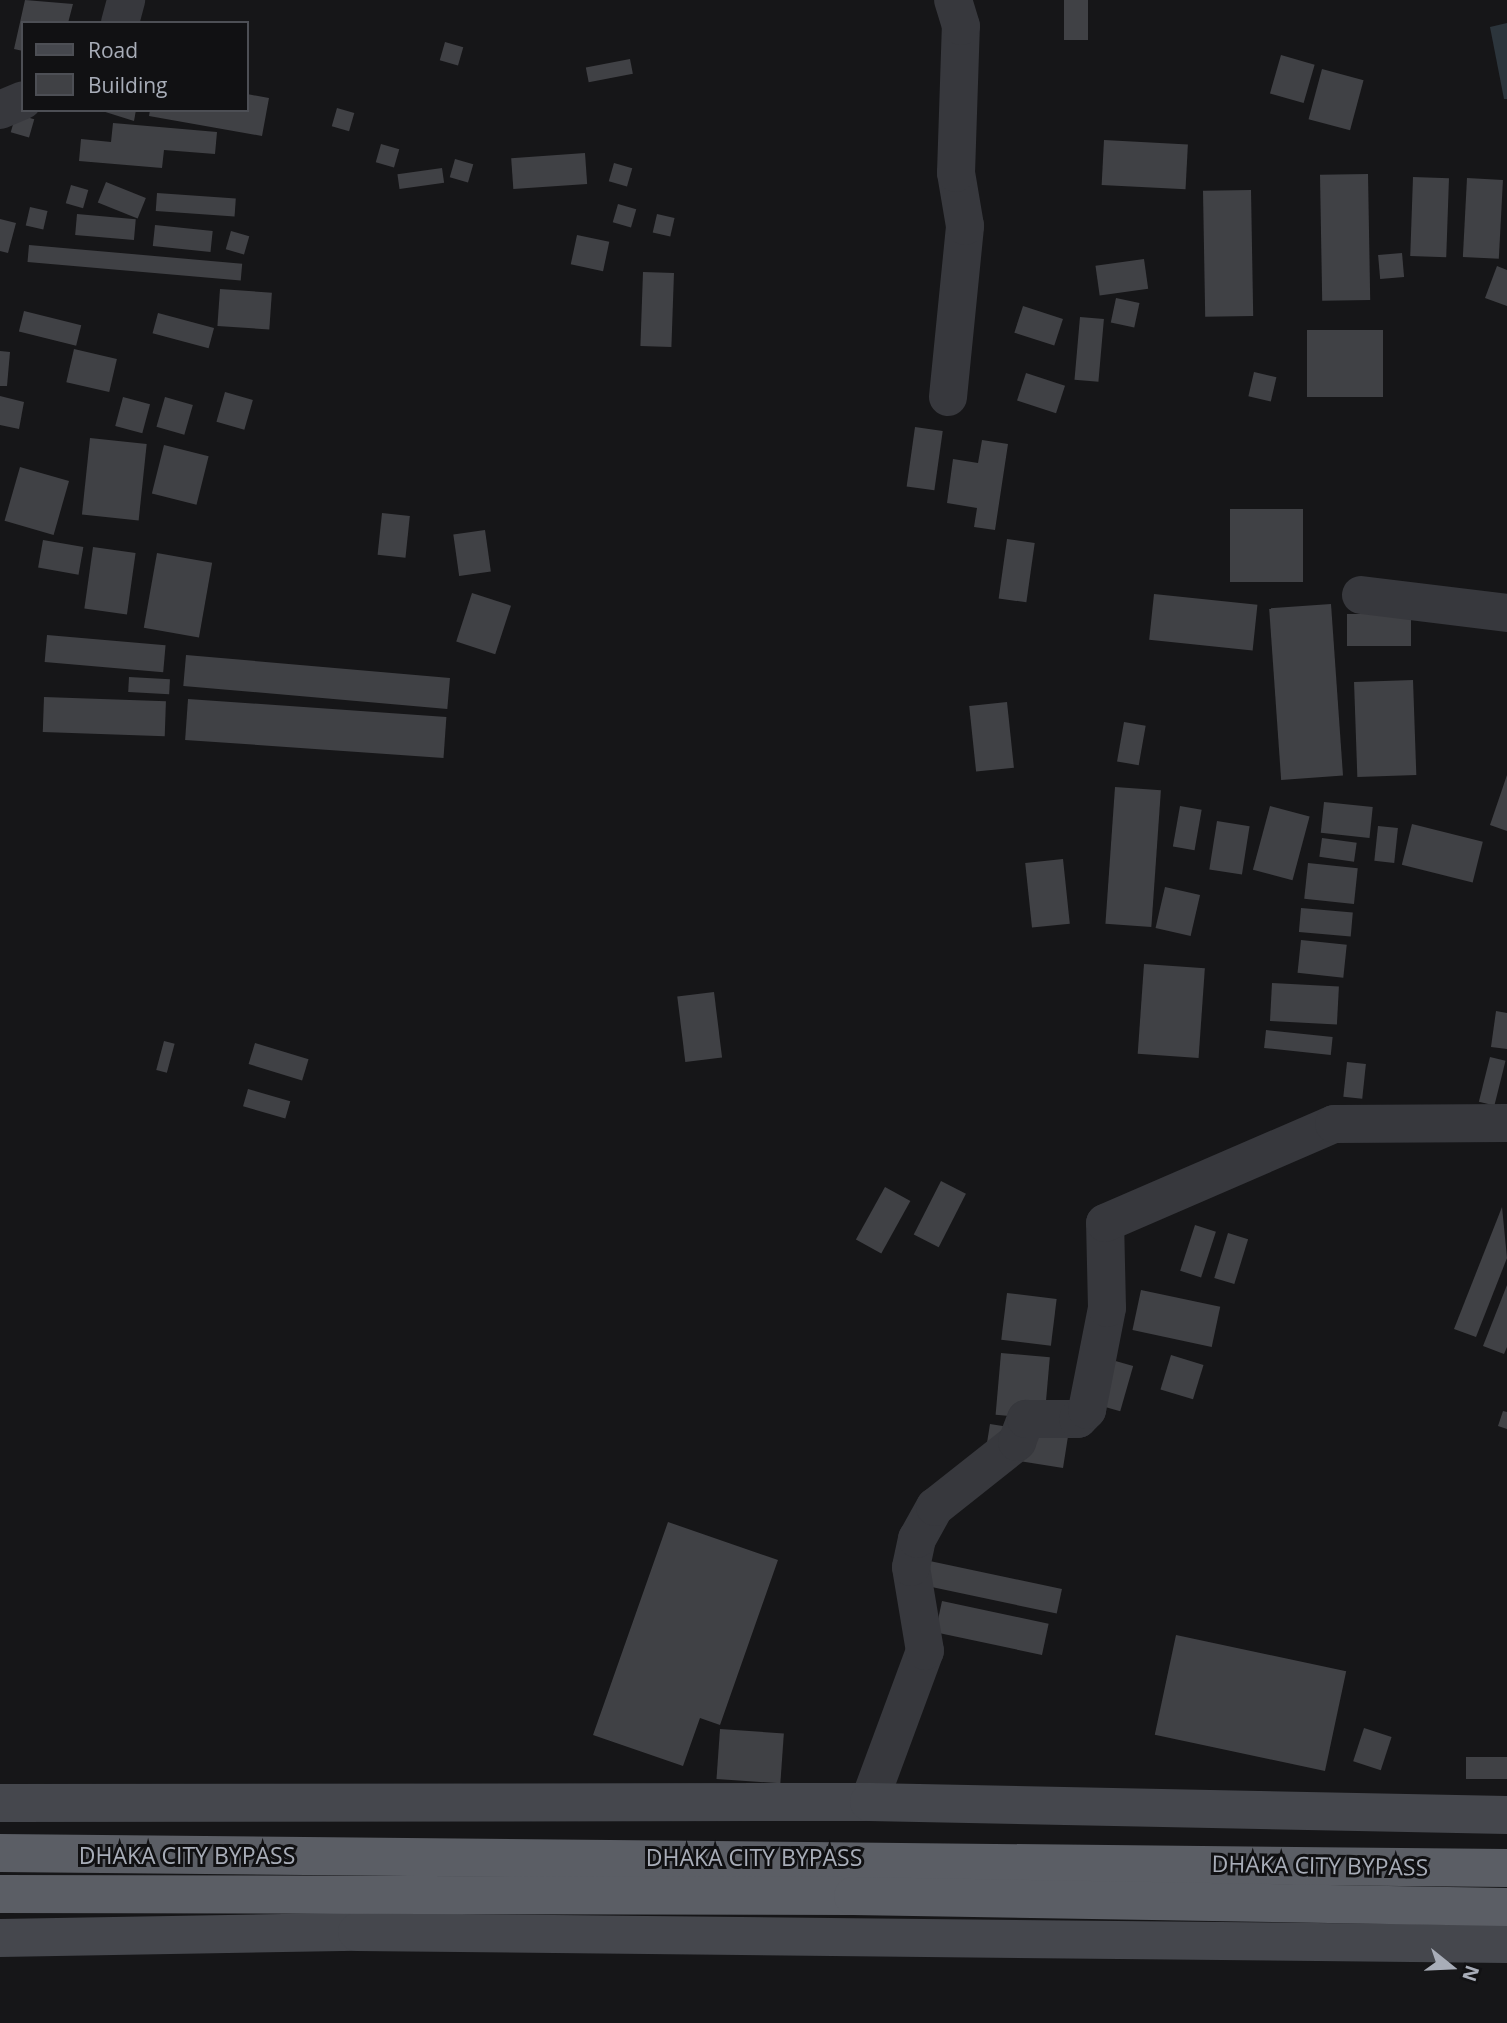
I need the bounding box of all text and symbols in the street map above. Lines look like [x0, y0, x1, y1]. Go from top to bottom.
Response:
legend [21, 21, 248, 112]
text: Road [88, 36, 138, 64]
text: Building [88, 71, 167, 99]
street label: DHAKA CITY BYPASS [79, 1841, 295, 1869]
street label: DHAKA CITY BYPASS [646, 1843, 862, 1871]
street label: DHAKA CITY BYPASS [1212, 1849, 1428, 1881]
north arrow [1416, 1932, 1486, 2002]
text: N [1456, 1962, 1486, 1985]

